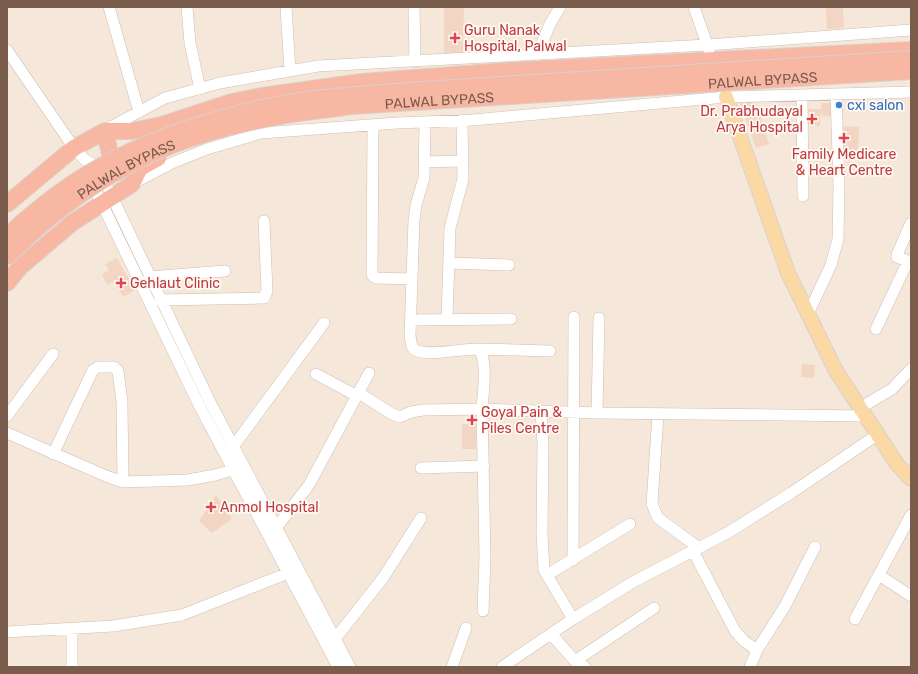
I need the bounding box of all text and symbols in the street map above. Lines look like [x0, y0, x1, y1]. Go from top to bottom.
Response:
place label: Guru Nanak Hospital, Palwal [464, 22, 567, 55]
marker: Guru Nanak Hospital, Palwal [449, 32, 461, 44]
street label: PALWAL BYPASS [708, 68, 818, 92]
street label: PALWAL BYPASS [384, 89, 495, 112]
place label: cxi salon [847, 97, 904, 114]
marker: cxi salon [834, 100, 844, 110]
place label: Dr. Prabhudayal Arya Hospital [700, 103, 803, 136]
marker: Dr. Prabhudayal Arya Hospital [806, 113, 818, 125]
marker: Family Medicare & Heart Centre [838, 132, 850, 144]
street label: PALWAL BYPASS [74, 136, 178, 203]
place label: Family Medicare & Heart Centre [792, 146, 896, 179]
place label: Gehlaut Clinic [130, 275, 220, 292]
marker: Gehlaut Clinic [115, 277, 127, 289]
place label: Goyal Pain & Piles Centre [481, 404, 562, 437]
marker: Goyal Pain & Piles Centre [466, 414, 478, 426]
place label: Anmol Hospital [220, 499, 319, 516]
marker: Anmol Hospital [205, 501, 217, 513]

